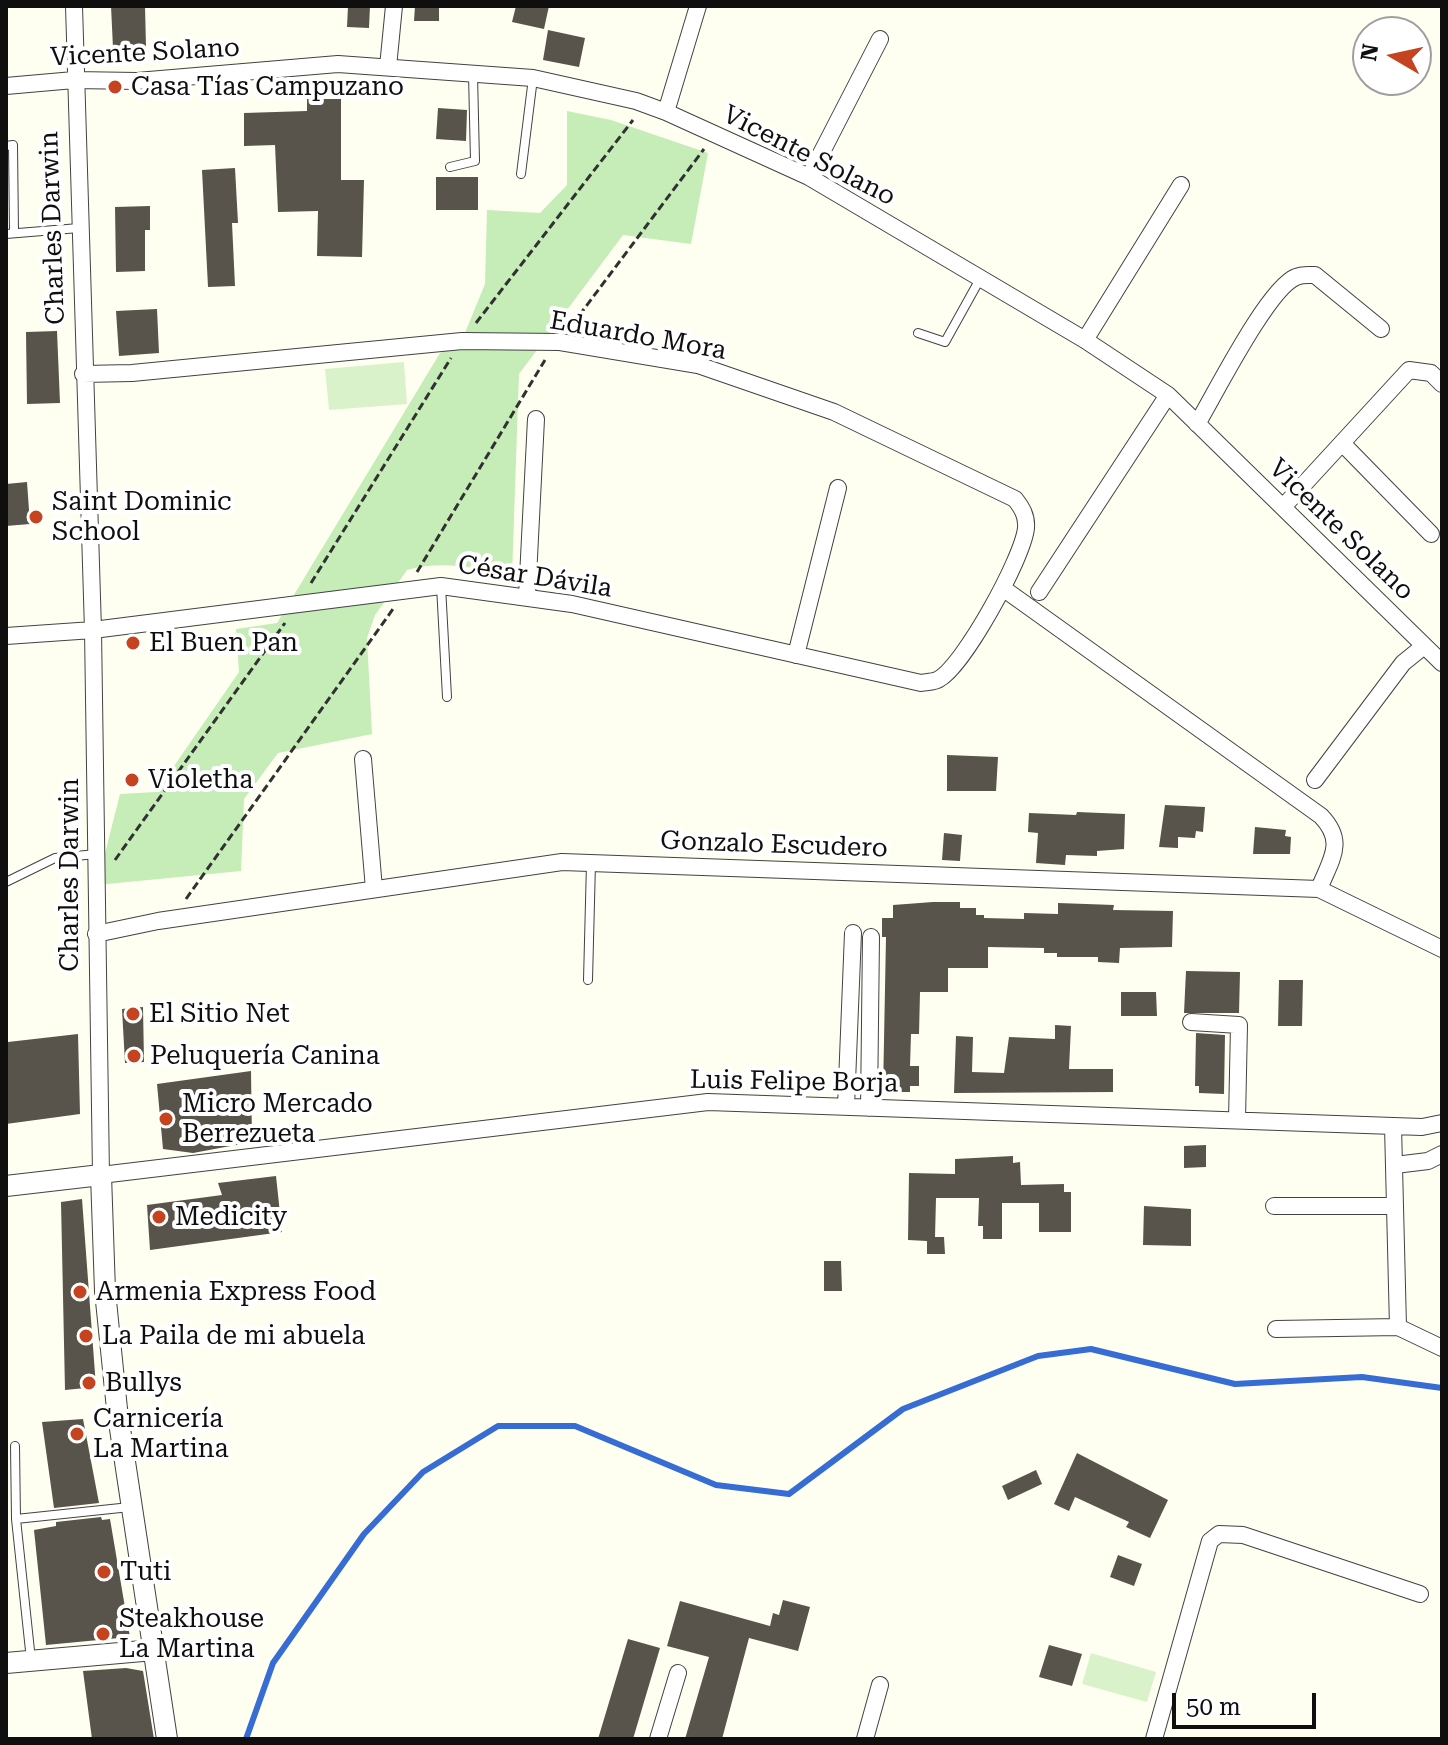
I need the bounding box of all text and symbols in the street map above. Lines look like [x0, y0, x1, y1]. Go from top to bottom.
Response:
north arrow [1352, 16, 1432, 96]
street label: Vicente Solano [49, 32, 241, 74]
text: N [1356, 42, 1383, 63]
place label: Casa Tías Campuzano [131, 71, 404, 103]
marker: Casa Tías Campuzano [106, 78, 124, 96]
street label: Vicente Solano [717, 99, 901, 213]
street label: Charles Darwin [34, 131, 72, 325]
street label: Eduardo Mora [547, 305, 729, 367]
street label: Vicente Solano [1262, 453, 1420, 607]
place label: Saint Dominic School [52, 486, 232, 548]
marker: Saint Dominic School [27, 508, 45, 526]
street label: César Dávila [456, 549, 614, 605]
place label: El Buen Pan [149, 627, 298, 659]
marker: El Buen Pan [124, 634, 142, 652]
place label: Violetha [148, 764, 253, 796]
marker: Violetha [123, 771, 141, 789]
street label: Charles Darwin [54, 778, 86, 972]
street label: Gonzalo Escudero [660, 825, 888, 865]
place label: El Sitio Net [149, 998, 290, 1030]
marker: El Sitio Net [124, 1005, 142, 1023]
place label: Peluquería Canina [150, 1040, 380, 1072]
marker: Peluquería Canina [125, 1047, 143, 1065]
street label: Luis Felipe Borja [690, 1065, 898, 1099]
place label: Micro Mercado Berrezueta [182, 1088, 373, 1150]
marker: Micro Mercado Berrezueta [157, 1110, 175, 1128]
place label: Medicity [175, 1201, 287, 1233]
marker: Medicity [150, 1208, 168, 1226]
place label: Armenia Express Food [96, 1276, 376, 1308]
marker: Armenia Express Food [71, 1283, 89, 1301]
place label: La Paila de mi abuela [102, 1320, 365, 1352]
marker: La Paila de mi abuela [77, 1327, 95, 1345]
place label: Bullys [105, 1367, 182, 1399]
marker: Bullys [80, 1374, 98, 1392]
place label: Carnicería La Martina [93, 1403, 229, 1464]
marker: Carnicería La Martina [68, 1425, 86, 1443]
place label: Tuti [120, 1556, 171, 1588]
marker: Tuti [95, 1563, 113, 1581]
place label: Steakhouse La Martina [119, 1603, 264, 1664]
marker: Steakhouse La Martina [94, 1625, 112, 1643]
scale bar [1176, 1677, 1320, 1727]
text: 50 m [1186, 1693, 1241, 1721]

